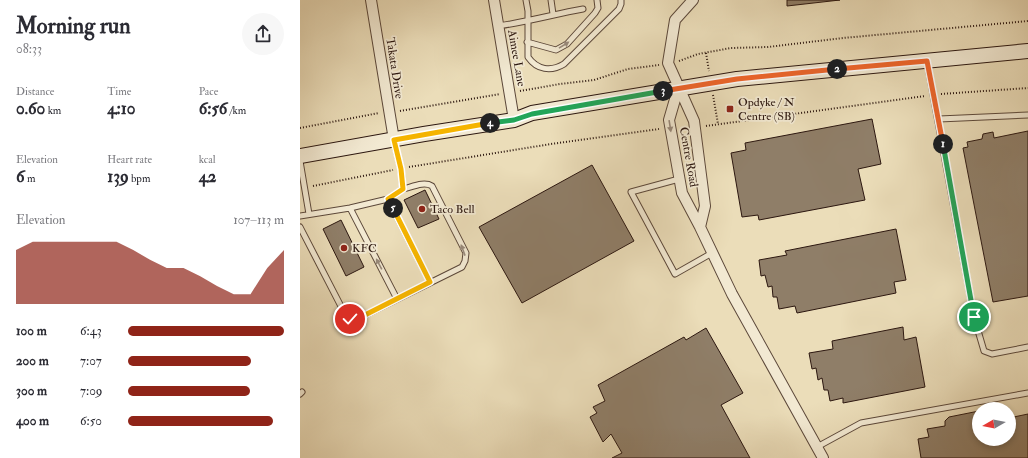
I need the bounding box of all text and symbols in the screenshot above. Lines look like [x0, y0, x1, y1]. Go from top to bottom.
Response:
text: Morning run [16, 12, 131, 40]
button: share [242, 13, 284, 55]
street label: Aimee Lane [504, 27, 529, 88]
street label: Takata Drive [382, 36, 407, 100]
text: 08:33 [16, 41, 42, 57]
one-way arrow [559, 41, 569, 49]
pin: 2 [827, 59, 847, 79]
text: 2 [834, 62, 840, 75]
pin: 3 [653, 81, 673, 101]
text: 3 [661, 84, 665, 97]
text: Distance [16, 85, 54, 98]
text: Time [107, 85, 131, 98]
text: Pace [199, 85, 218, 98]
place label: Opdyke / N Centre (SB) [738, 95, 795, 124]
text: 0.60 [16, 98, 45, 119]
text: 4:10 [107, 98, 135, 119]
text: 6:56 [199, 98, 227, 119]
text: km [45, 104, 61, 117]
text: /km [227, 104, 246, 117]
marker: Opdyke / N Centre (SB) [725, 104, 735, 114]
pin: 4 [480, 113, 500, 133]
text: 4 [487, 116, 493, 129]
one-way arrow [667, 120, 673, 132]
street label: Centre Road [676, 126, 701, 188]
pin: 1 [933, 134, 953, 154]
text: 1 [941, 137, 945, 150]
text: Elevation [16, 153, 58, 166]
text: Heart rate [107, 153, 152, 166]
text: kcal [199, 153, 216, 166]
text: 6 [16, 166, 25, 187]
text: 139 [107, 166, 129, 187]
text: 42 [199, 166, 216, 187]
text: m [25, 172, 35, 185]
text: bpm [129, 172, 150, 185]
pin: 5 [383, 198, 403, 218]
text: 5 [391, 201, 395, 214]
place label: Taco Bell [430, 202, 475, 217]
marker: Taco Bell [417, 204, 427, 214]
text: Elevation [16, 212, 66, 228]
text: 107–113 m [233, 212, 284, 228]
place label: KFC [352, 241, 377, 256]
marker: KFC [339, 243, 349, 253]
one-way arrow [460, 244, 466, 256]
one-way arrow [376, 258, 383, 270]
pin [957, 300, 991, 334]
pin [333, 302, 367, 336]
icon: arrive [963, 306, 985, 328]
icon: check [339, 308, 361, 330]
text: 100 m [16, 323, 47, 339]
text: 6:43 [80, 323, 102, 339]
text: 200 m [16, 353, 49, 369]
text: 7:07 [80, 353, 102, 369]
text: 300 m [16, 383, 47, 399]
text: 7:09 [80, 383, 103, 399]
north arrow [972, 402, 1016, 446]
map controls [972, 402, 1016, 446]
text: 400 m [16, 413, 49, 429]
text: 6:50 [80, 413, 102, 429]

